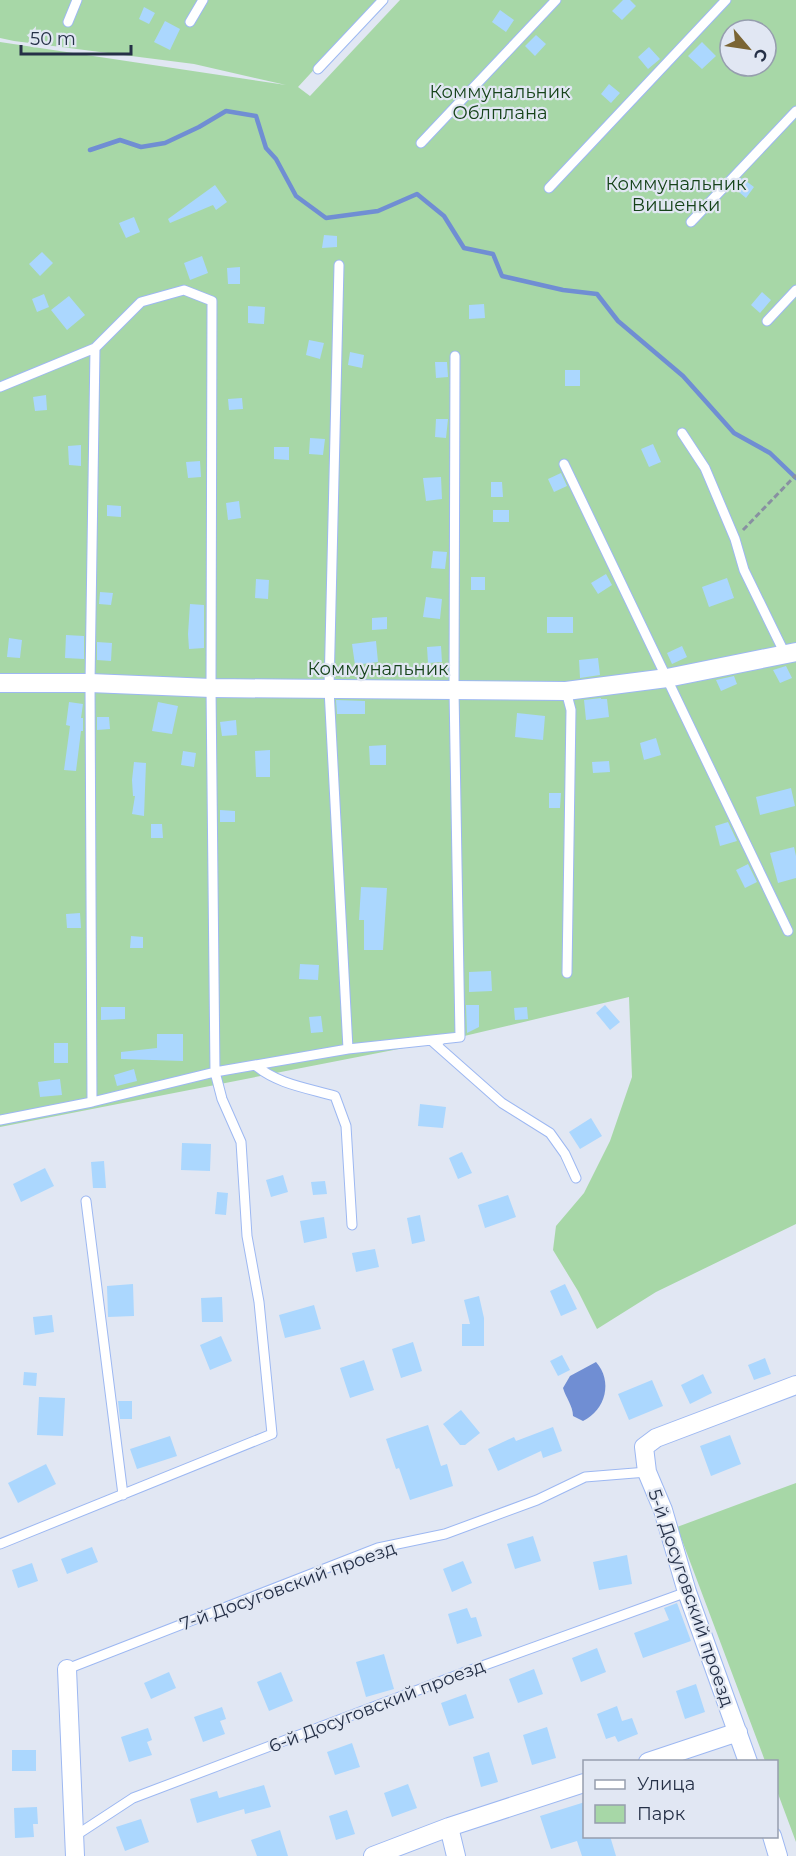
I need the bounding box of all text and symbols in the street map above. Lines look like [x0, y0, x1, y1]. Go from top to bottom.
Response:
scale bar [21, 18, 130, 56]
north arrow [718, 18, 778, 78]
text: 50 m [30, 28, 76, 50]
text: С [749, 45, 772, 65]
park label: Коммунальник Облплана [429, 81, 571, 124]
park label: Коммунальник Вишенки [605, 173, 747, 216]
park label: Коммунальник [307, 658, 449, 680]
street label: 5-й Досуговский проезд [643, 1486, 739, 1710]
street label: 7-й Досуговский проезд [177, 1537, 399, 1635]
street label: 6-й Досуговский проезд [266, 1655, 488, 1757]
legend [583, 1760, 778, 1838]
text: Улица [637, 1773, 695, 1795]
text: Парк [637, 1803, 686, 1825]

